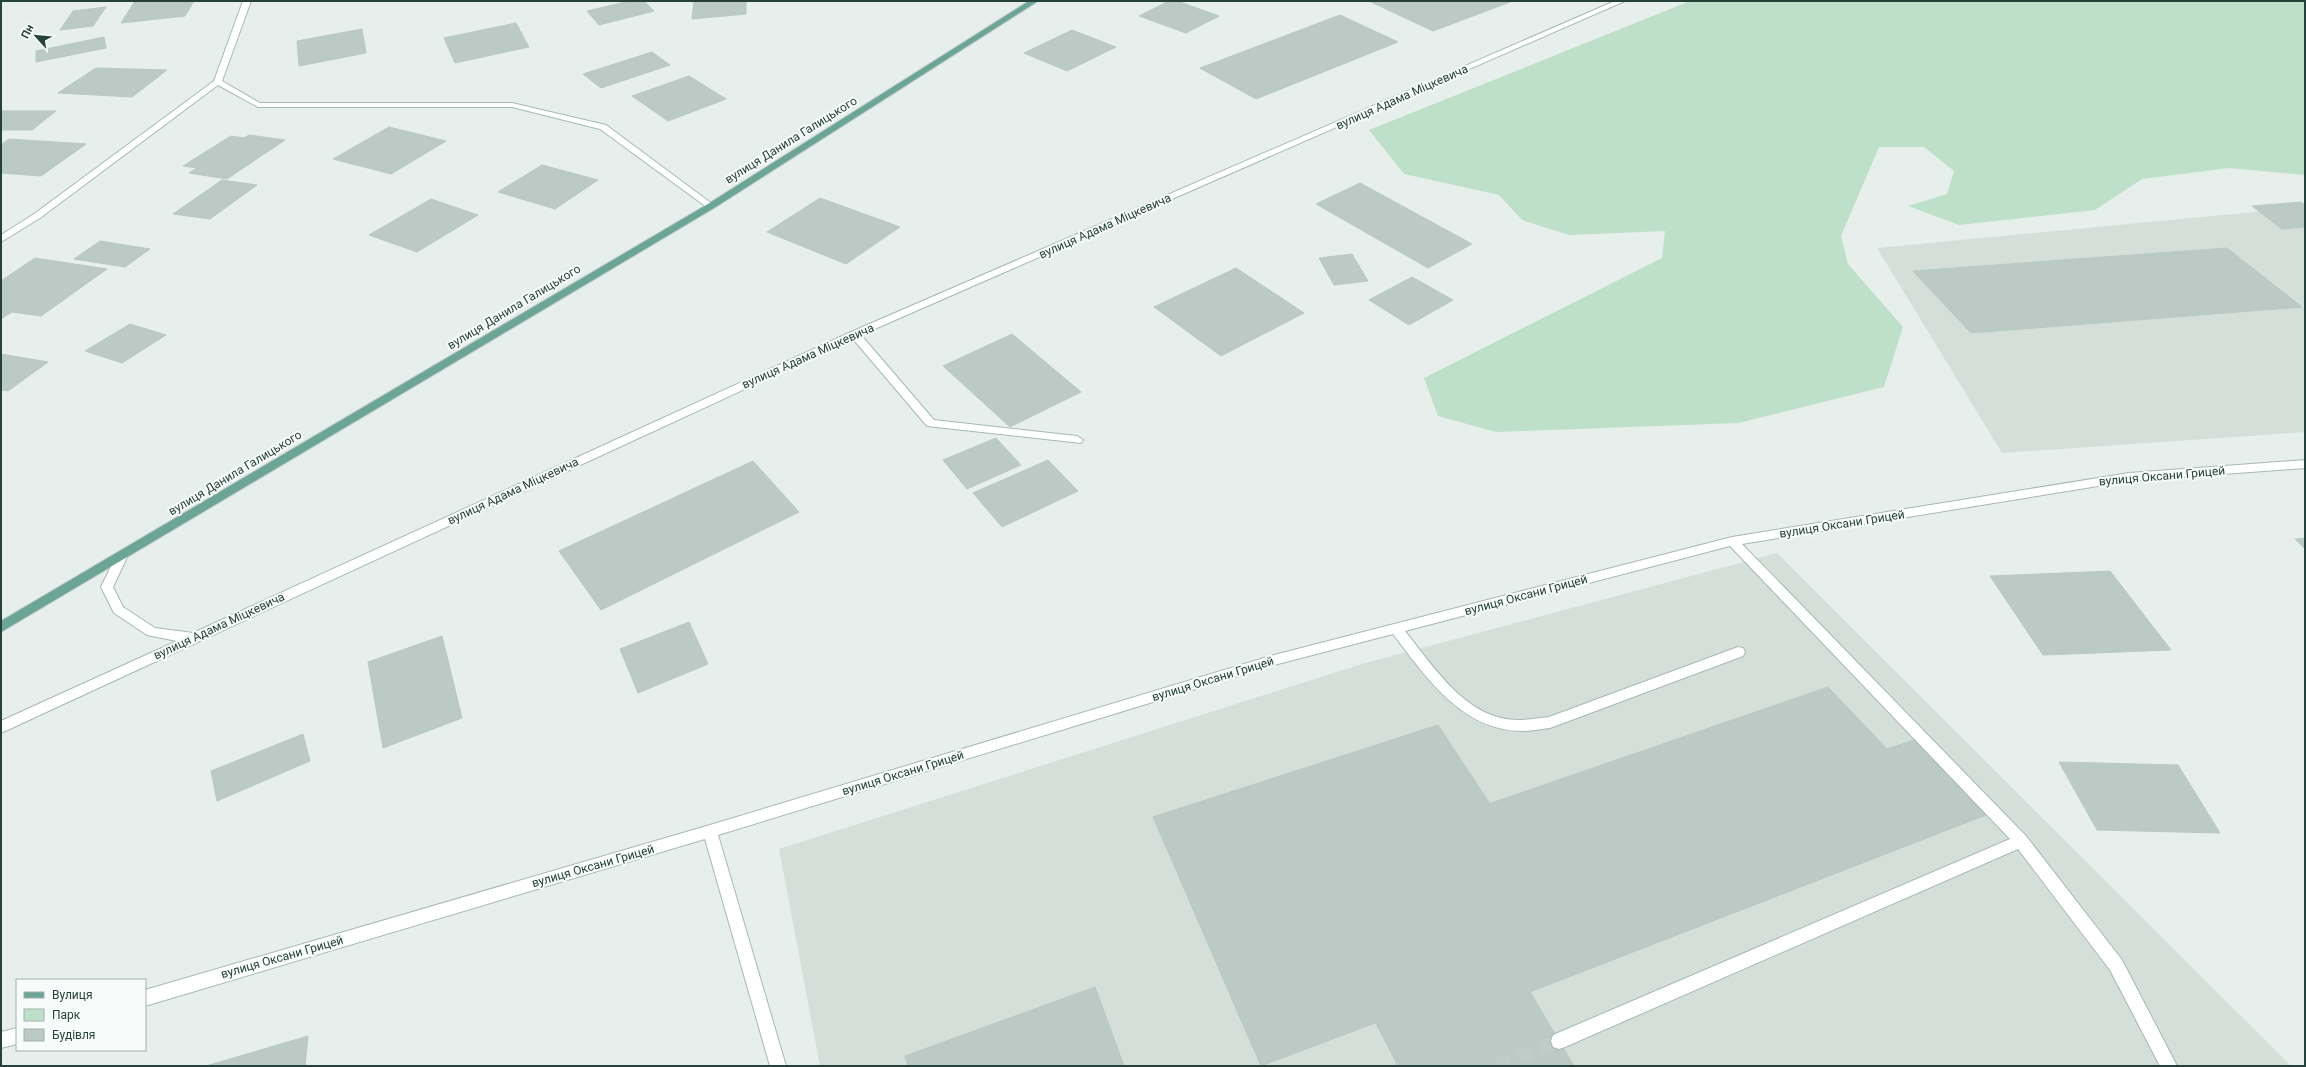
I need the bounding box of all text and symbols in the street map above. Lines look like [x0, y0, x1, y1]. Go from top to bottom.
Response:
north arrow [16, 16, 56, 56]
text: Пн [19, 22, 37, 41]
street label: вулиця Адама Міцкевича [1334, 62, 1470, 132]
street label: вулиця Данила Галицького [722, 93, 860, 187]
street label: вулиця Адама Міцкевича [1037, 191, 1173, 261]
street label: вулиця Данила Галицького [445, 261, 583, 352]
street label: вулиця Адама Міцкевича [740, 321, 876, 391]
street label: вулиця Данила Галицького [166, 427, 304, 518]
street label: вулиця Адама Міцкевича [445, 454, 581, 528]
street label: вулиця Оксани Грицей [2098, 464, 2226, 488]
street label: вулиця Оксани Грицей [1778, 507, 1906, 541]
street label: вулиця Оксани Грицей [1463, 572, 1589, 618]
street label: вулиця Адама Міцкевича [151, 589, 287, 663]
street label: вулиця Оксани Грицей [1150, 654, 1276, 704]
street label: вулиця Оксани Грицей [840, 748, 966, 798]
street label: вулиця Оксани Грицей [530, 842, 656, 890]
street label: вулиця Оксани Грицей [219, 933, 345, 981]
legend [16, 979, 146, 1051]
text: Вулиця [52, 988, 93, 1002]
text: Парк [52, 1008, 81, 1022]
text: Будівля [52, 1028, 95, 1042]

